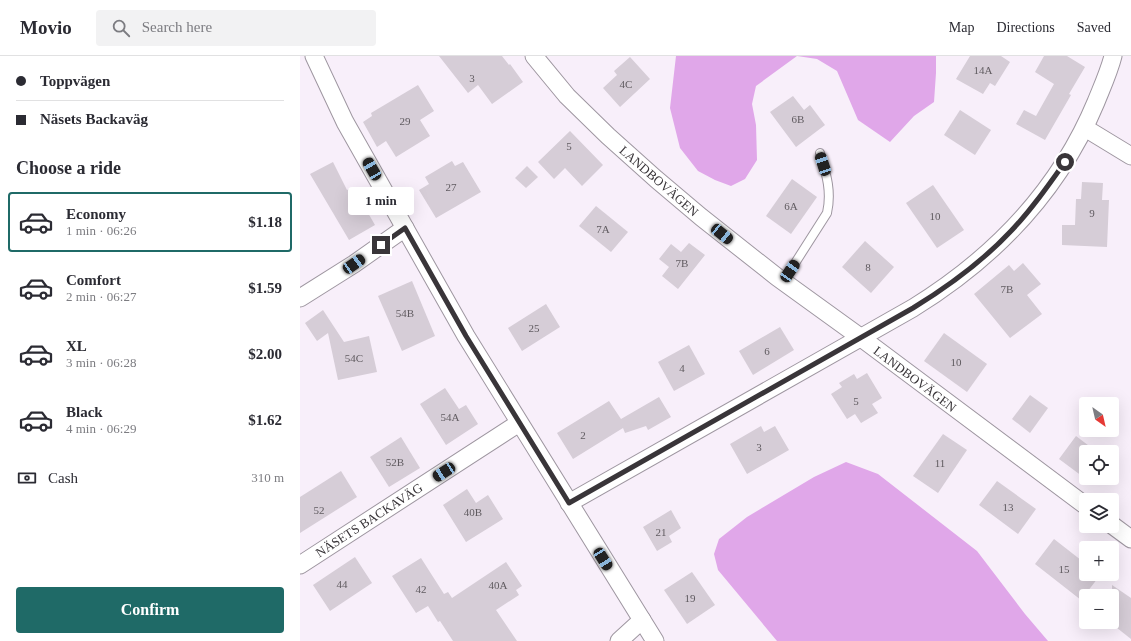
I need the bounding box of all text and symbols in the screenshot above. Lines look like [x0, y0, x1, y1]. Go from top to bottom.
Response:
search box [96, 10, 376, 46]
text: Movio [20, 17, 72, 38]
icon: search [110, 17, 132, 39]
text: Search here [142, 19, 212, 35]
text: Map [949, 20, 974, 35]
text: Directions [996, 20, 1055, 35]
text: Saved [1077, 20, 1111, 35]
house number: 14A [974, 64, 993, 76]
house number: 3 [469, 72, 475, 84]
text: Toppvägen [40, 73, 110, 89]
house number: 4C [620, 78, 632, 90]
text: Näsets Backaväg [40, 111, 148, 127]
house number: 6B [792, 113, 804, 125]
house number: 29 [400, 115, 411, 127]
house number: 5 [566, 140, 572, 152]
street label: LANDBOVÄGEN [616, 143, 702, 220]
car [814, 151, 832, 177]
route start [1056, 153, 1074, 171]
car [361, 156, 383, 182]
text: Choose a ride [16, 158, 121, 178]
house number: 27 [446, 181, 457, 193]
callout: 1 min [348, 187, 414, 215]
text: 1 min [365, 193, 397, 208]
house number: 6A [784, 200, 798, 212]
icon: car [18, 204, 54, 240]
text: Economy [66, 206, 126, 222]
house number: 9 [1089, 207, 1095, 219]
house number: 10 [930, 210, 941, 222]
text: $1.18 [248, 214, 282, 230]
car [709, 222, 735, 246]
text: 1 min · 06:26 [66, 223, 136, 238]
house number: 7A [596, 223, 610, 235]
route end [372, 236, 390, 254]
car [341, 252, 367, 276]
house number: 7B [676, 257, 688, 269]
car [778, 258, 802, 284]
house number: 8 [865, 261, 871, 273]
icon: car [18, 270, 54, 306]
text: Comfort [66, 272, 121, 288]
text: $1.59 [248, 280, 282, 296]
house number: 7B [1001, 283, 1013, 295]
text: 2 min · 06:27 [66, 289, 136, 304]
house number: 54B [396, 307, 414, 319]
house number: 25 [529, 322, 540, 334]
icon: car [18, 336, 54, 372]
text: XL [66, 338, 87, 354]
street label: LANDBOVÄGEN [871, 343, 960, 415]
house number: 6 [764, 345, 770, 357]
text: $2.00 [248, 346, 282, 362]
house number: 54C [345, 352, 363, 364]
text: 3 min · 06:28 [66, 355, 136, 370]
house number: 10 [951, 356, 962, 368]
house number: 4 [679, 362, 685, 374]
house number: 5 [853, 395, 859, 407]
north arrow [1079, 397, 1119, 437]
map controls [1079, 397, 1119, 629]
icon: car [18, 402, 54, 438]
text: Black [66, 404, 103, 420]
house number: 54A [441, 411, 460, 423]
text: $1.62 [248, 412, 282, 428]
text: 4 min · 06:29 [66, 421, 136, 436]
house number: 2 [580, 429, 586, 441]
house number: 3 [756, 441, 762, 453]
button: locate [1079, 445, 1119, 485]
house number: 52B [386, 456, 404, 468]
house number: 11 [935, 457, 945, 469]
car [431, 460, 457, 484]
icon: cash [16, 467, 38, 489]
text: Cash [48, 470, 78, 486]
text: 310 m [251, 470, 284, 485]
street label: NÄSETS BACKAVÄG [313, 480, 425, 560]
button: layers [1079, 493, 1119, 533]
house number: 13 [1003, 501, 1014, 513]
house number: 52 [314, 504, 325, 516]
house number: 40B [464, 506, 482, 518]
house number: 21 [656, 526, 667, 538]
button: + [1079, 541, 1119, 581]
car [592, 546, 614, 572]
house number: 15 [1059, 563, 1070, 575]
house number: 44 [337, 578, 348, 590]
house number: 40A [489, 579, 508, 591]
house number: 42 [416, 583, 427, 595]
button: Confirm [16, 587, 284, 633]
button: − [1079, 589, 1119, 629]
house number: 19 [685, 592, 696, 604]

